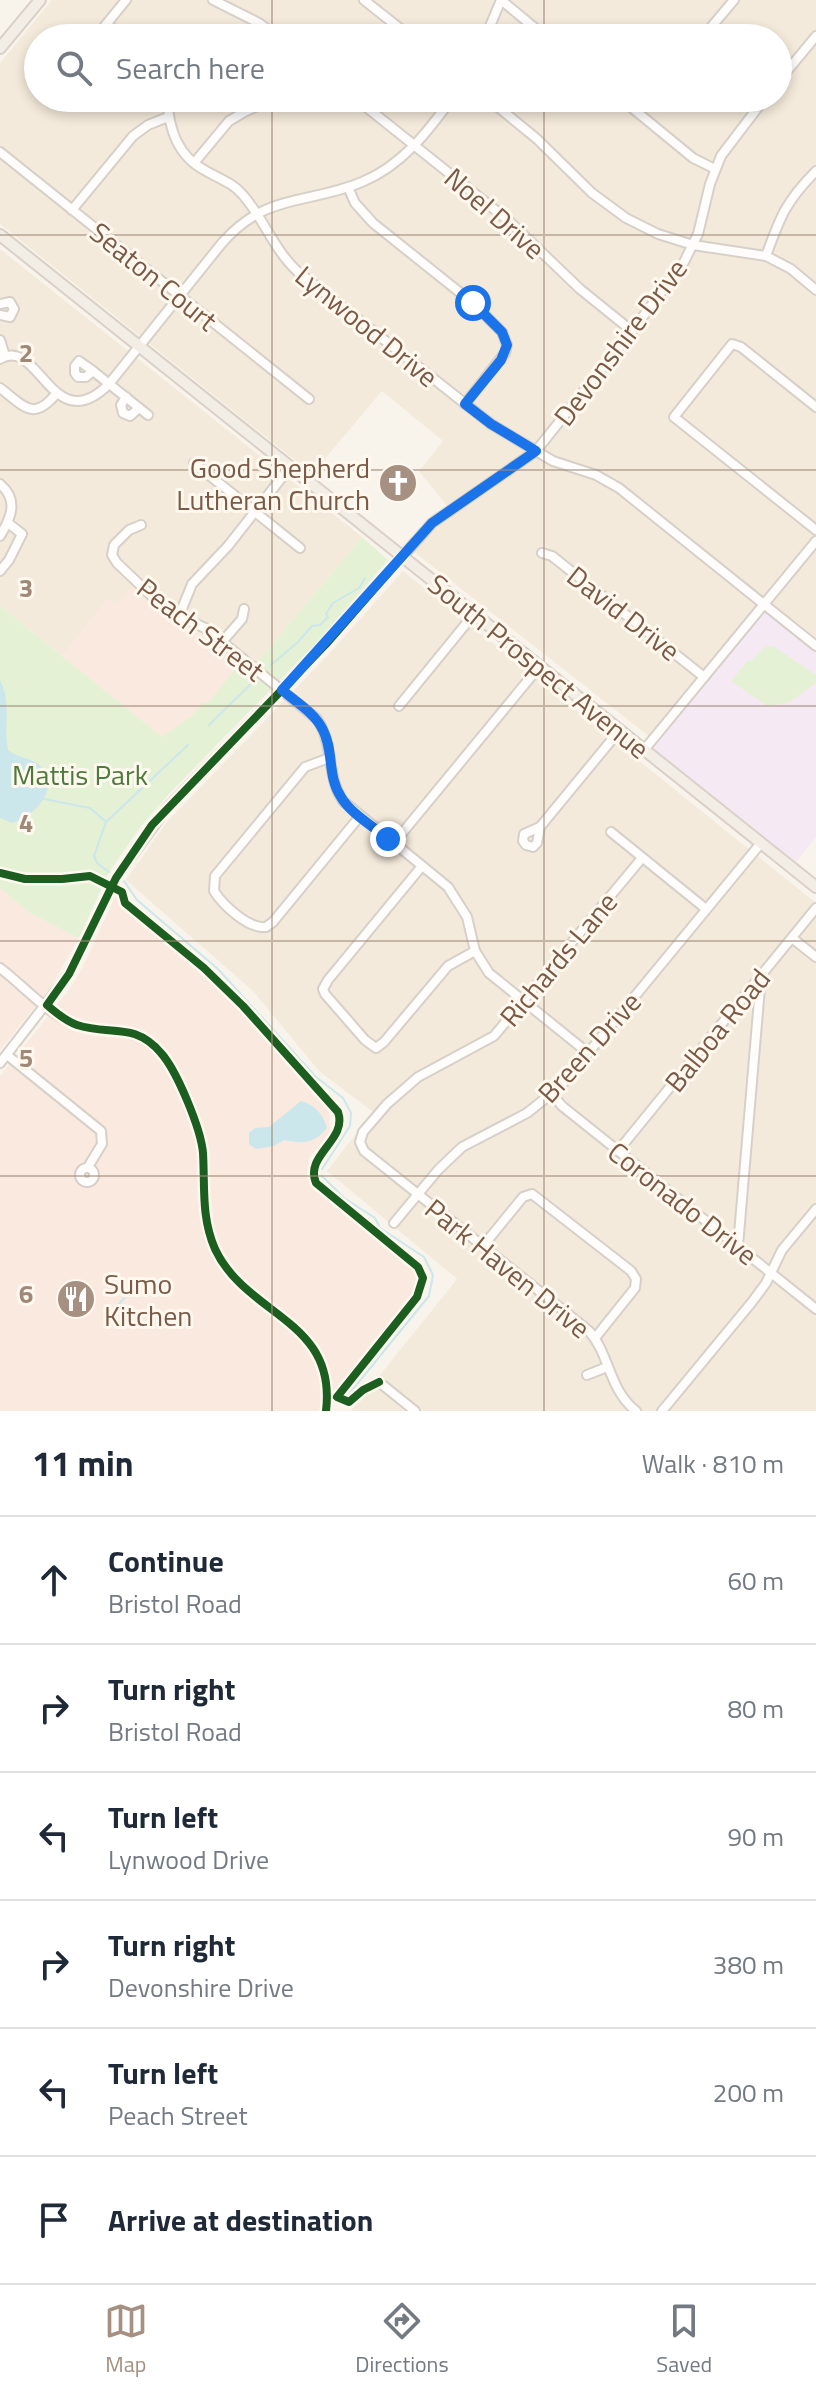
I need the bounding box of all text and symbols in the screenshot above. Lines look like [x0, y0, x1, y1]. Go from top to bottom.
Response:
search box [24, 24, 792, 112]
text: Search here [116, 45, 265, 91]
icon: search [52, 46, 96, 90]
street label: Noel Drive [435, 157, 555, 269]
street label: Seaton Court [81, 211, 227, 341]
street label: Devonshire Drive [543, 249, 697, 435]
street label: Lynwood Drive [286, 255, 448, 397]
route start [455, 285, 491, 321]
text: 2 [19, 333, 33, 372]
place label: Good Shepherd Lutheran Church [176, 446, 370, 521]
church icon: Good Shepherd Lutheran Church [377, 462, 419, 504]
street label: David Drive [558, 555, 690, 671]
street label: South Prospect Avenue [419, 563, 659, 769]
street label: Peach Street [128, 567, 274, 691]
text: 3 [19, 568, 33, 607]
park label: Mattis Park [12, 753, 148, 796]
text: 4 [19, 803, 33, 842]
route end [370, 821, 406, 857]
street label: Richards Lane [489, 882, 627, 1036]
street label: Balboa Road [654, 959, 780, 1101]
street label: Breen Drive [527, 982, 651, 1112]
text: 5 [19, 1038, 33, 1077]
street label: Coronado Drive [599, 1131, 767, 1275]
street label: Park Haven Drive [416, 1188, 600, 1348]
place label: Sumo Kitchen [104, 1262, 192, 1337]
text: 6 [19, 1274, 33, 1313]
restaurant icon: Sumo Kitchen [55, 1278, 97, 1320]
text: 11 min [32, 1437, 134, 1489]
text: Walk · 810 m [642, 1444, 784, 1483]
text: Continue [108, 1538, 224, 1584]
icon: ahead [32, 1558, 76, 1602]
text: 60 m [727, 1561, 784, 1600]
text: Bristol Road [108, 1584, 242, 1623]
text: Turn right [108, 1666, 236, 1712]
icon: right [32, 1686, 76, 1730]
text: 80 m [727, 1689, 784, 1728]
text: Bristol Road [108, 1712, 242, 1751]
text: Turn left [108, 1794, 218, 1840]
icon: left [32, 1814, 76, 1858]
text: 90 m [727, 1817, 784, 1856]
text: Lynwood Drive [108, 1840, 269, 1879]
text: Turn right [108, 1922, 236, 1968]
icon: right [32, 1942, 76, 1986]
text: 380 m [713, 1945, 784, 1984]
text: Devonshire Drive [108, 1968, 294, 2007]
text: Turn left [108, 2050, 218, 2096]
icon: left [32, 2070, 76, 2114]
text: 200 m [713, 2073, 784, 2112]
text: Peach Street [108, 2096, 248, 2135]
text: Arrive at destination [108, 2197, 373, 2243]
icon: arrive [32, 2198, 76, 2242]
tab: Map [104, 2299, 148, 2381]
tab: Directions [355, 2299, 449, 2381]
tab: Saved [656, 2299, 712, 2381]

